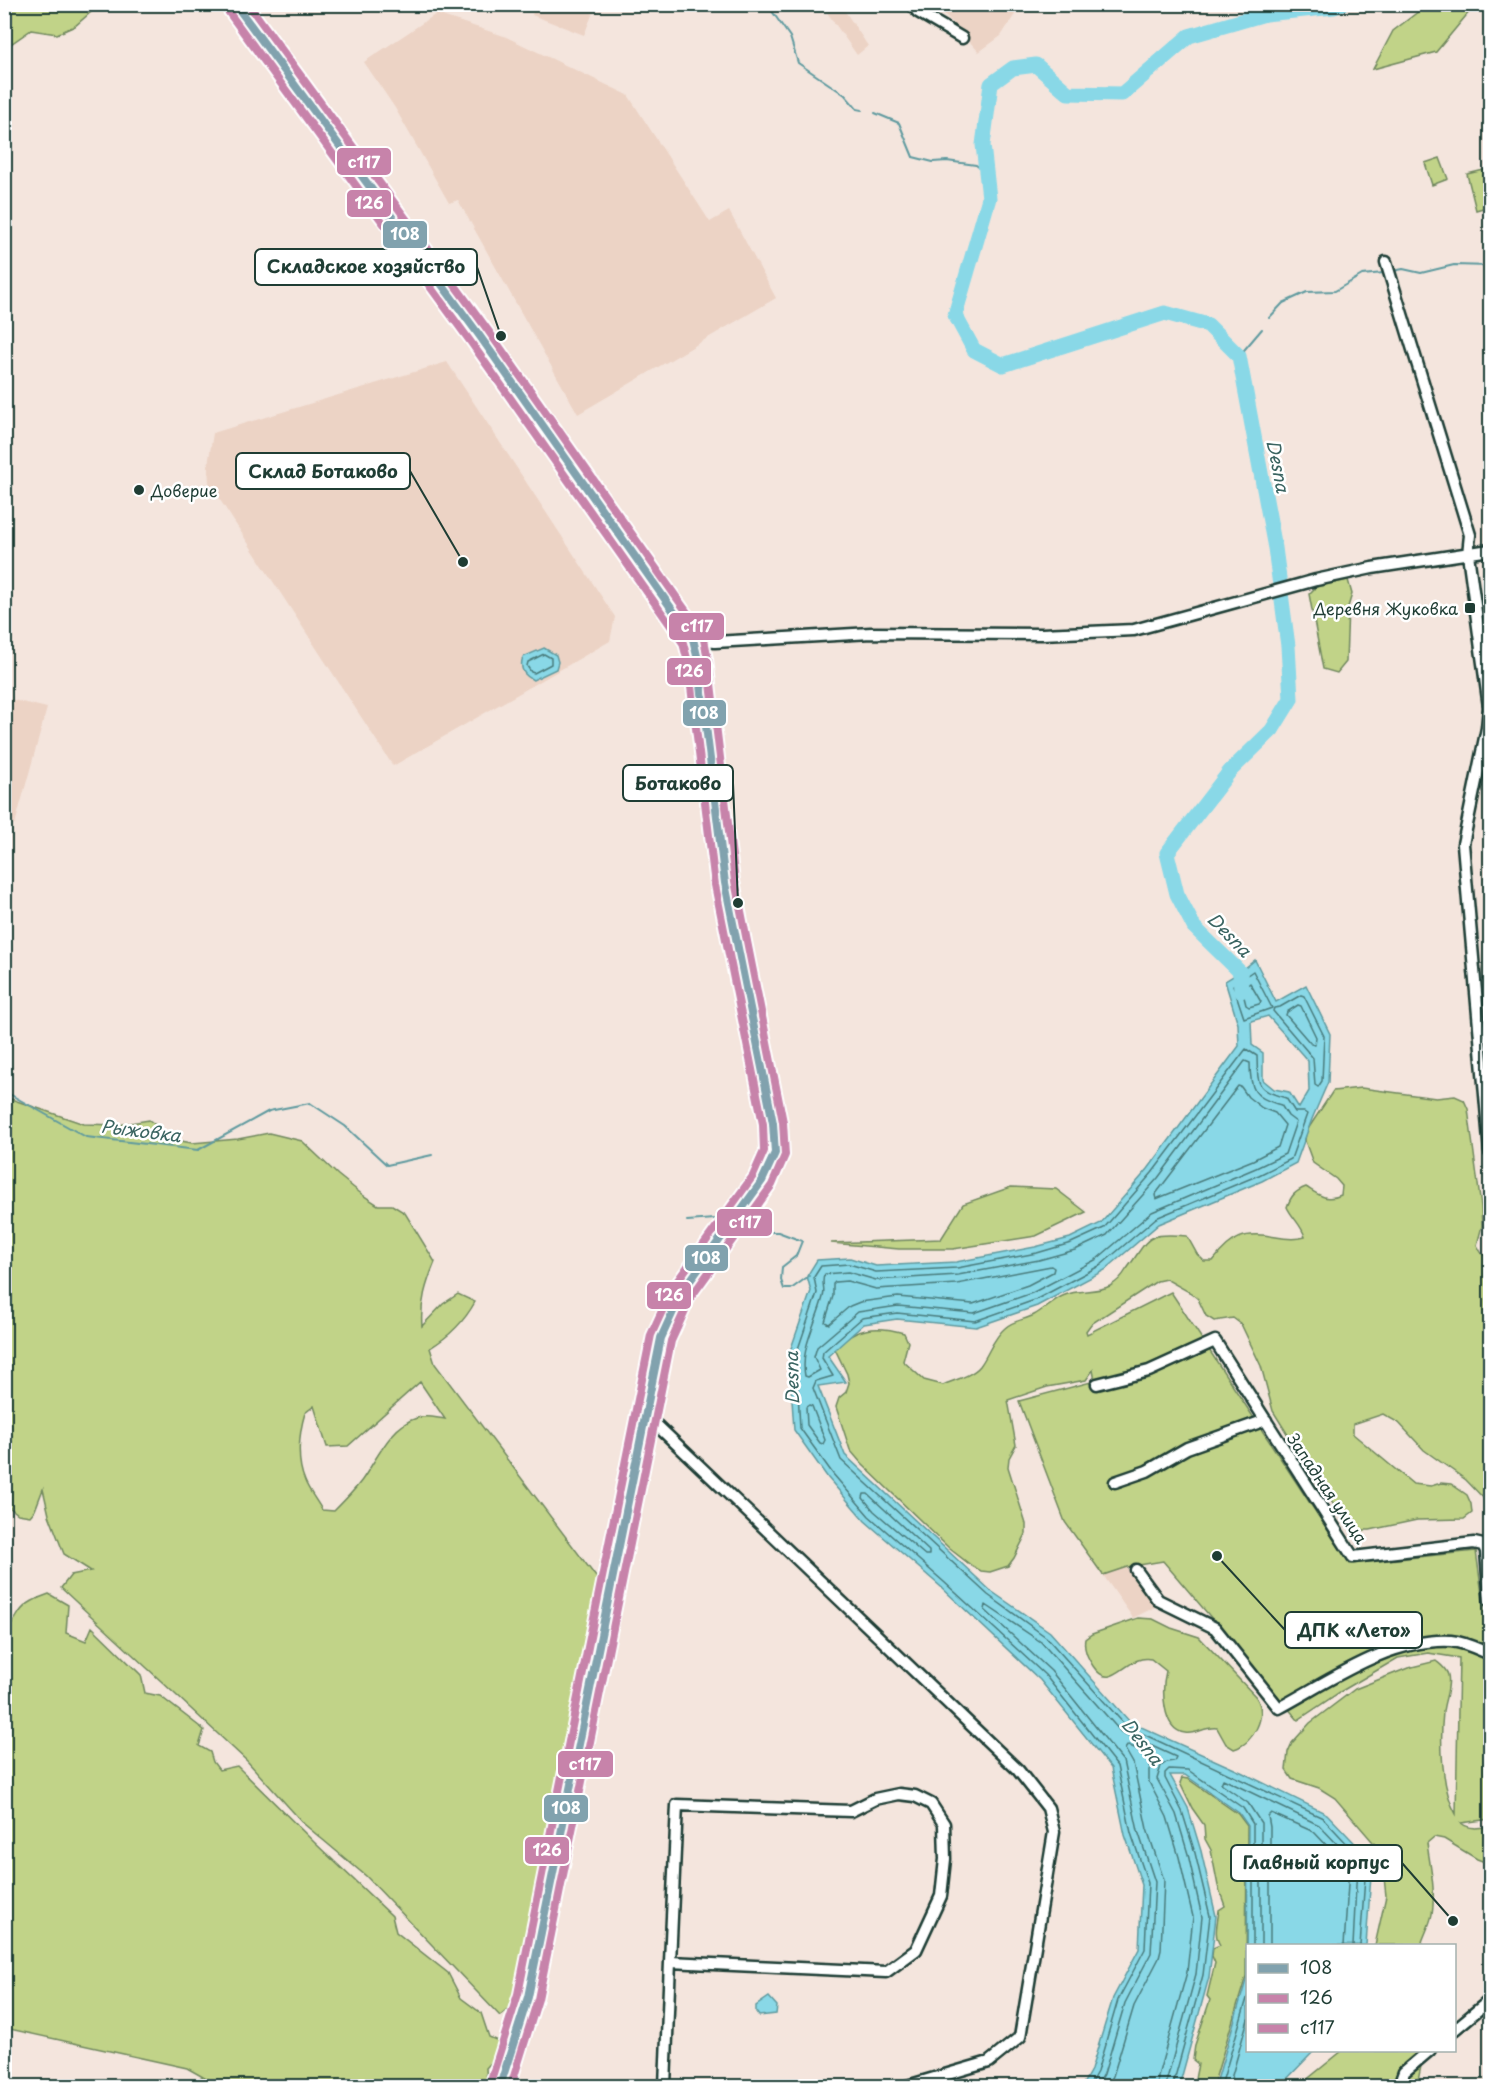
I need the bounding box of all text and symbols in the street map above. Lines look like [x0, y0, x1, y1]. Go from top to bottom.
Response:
line badge: с117 [336, 147, 392, 176]
text: с117 [348, 149, 380, 173]
line badge: 126 [346, 189, 392, 218]
text: 126 [354, 190, 384, 214]
line badge: 108 [382, 220, 428, 249]
text: 108 [390, 221, 420, 245]
callout: Складское хозяйство [255, 249, 477, 285]
text: Складское хозяйство [267, 252, 465, 279]
water label: Desna [1261, 437, 1297, 495]
callout: Склад Ботаково [236, 453, 410, 489]
text: Склад Ботаково [248, 457, 398, 484]
place label: Доверие [150, 478, 218, 502]
marker: Доверие [132, 483, 146, 497]
place label: Деревня Жуковка [1313, 596, 1458, 620]
marker: Деревня Жуковка [1463, 601, 1477, 615]
line badge: с117 [668, 612, 725, 641]
text: с117 [681, 613, 713, 637]
line badge: 126 [666, 657, 712, 686]
text: 126 [674, 658, 704, 682]
line badge: 108 [682, 699, 727, 727]
text: 108 [689, 700, 719, 724]
callout: Ботаково [623, 765, 733, 801]
text: Ботаково [635, 769, 722, 796]
water label: Desna [1202, 906, 1259, 963]
water label: Рыжовка [99, 1112, 183, 1148]
line badge: с117 [716, 1208, 773, 1237]
text: с117 [729, 1209, 761, 1233]
line badge: 108 [684, 1244, 729, 1272]
text: 108 [691, 1245, 721, 1269]
line badge: 126 [646, 1281, 692, 1310]
text: 126 [654, 1282, 684, 1306]
water label: Desna [777, 1351, 805, 1405]
street label: Западная улица [1282, 1428, 1374, 1548]
callout: ДПК «Лето» [1285, 1612, 1422, 1648]
text: ДПК «Лето» [1296, 1616, 1411, 1643]
water label: Desna [1116, 1712, 1170, 1771]
line badge: с117 [557, 1750, 614, 1778]
text: с117 [569, 1751, 601, 1775]
line badge: 108 [543, 1794, 589, 1823]
text: 108 [551, 1795, 581, 1819]
line badge: 126 [524, 1836, 570, 1865]
text: 126 [532, 1837, 562, 1861]
callout: Главный корпус [1231, 1845, 1402, 1881]
text: Главный корпус [1242, 1848, 1390, 1875]
legend [1246, 1944, 1456, 2052]
text: 108 [1300, 1953, 1333, 1980]
text: 126 [1300, 1983, 1333, 2010]
text: с117 [1300, 2013, 1335, 2040]

